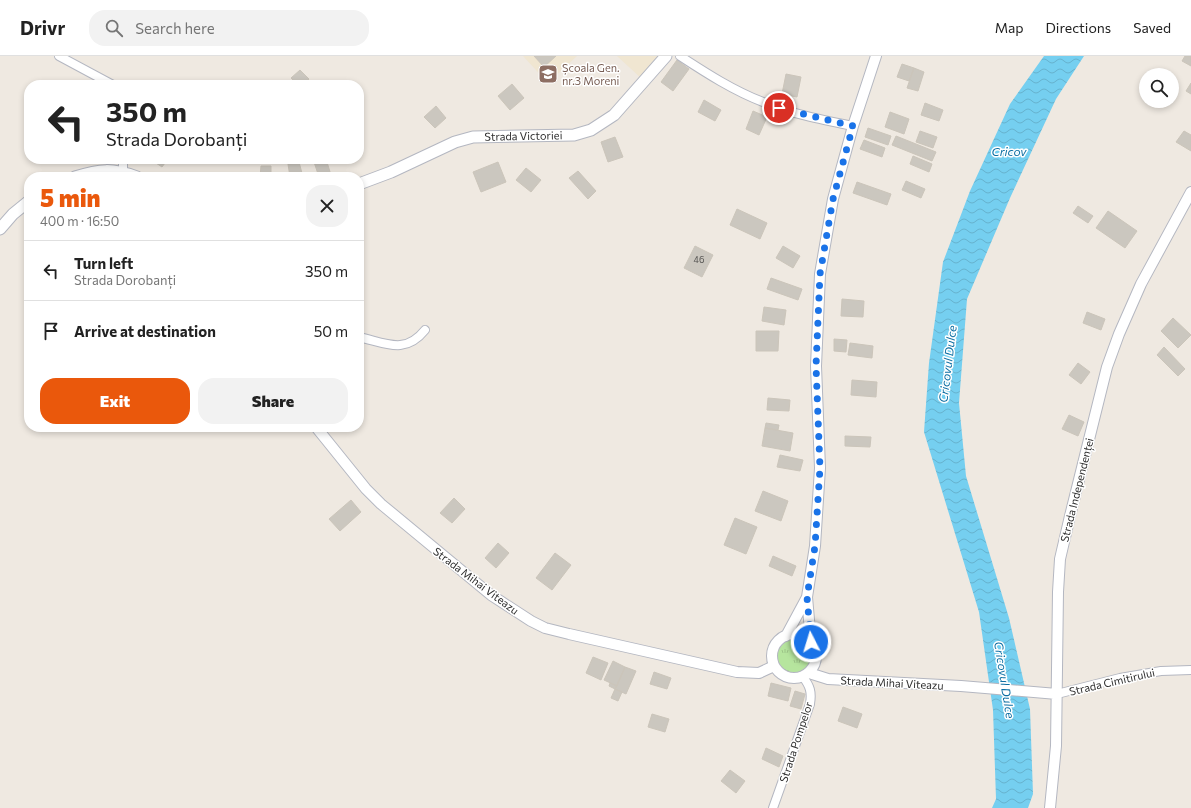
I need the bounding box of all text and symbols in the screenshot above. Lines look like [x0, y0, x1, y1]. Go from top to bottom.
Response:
search box [89, 10, 369, 46]
text: Drivr [20, 16, 65, 39]
icon: search [103, 17, 125, 39]
text: Search here [135, 19, 215, 37]
text: Map [995, 19, 1024, 36]
text: Directions [1046, 19, 1111, 36]
text: Saved [1133, 19, 1171, 36]
place label: Școala Gen. nr.3 Moreni [562, 61, 620, 87]
school or university icon: Școala Gen. nr.3 Moreni [537, 63, 559, 85]
map controls [1139, 68, 1179, 108]
button: search [1139, 68, 1179, 108]
pin [762, 91, 796, 125]
text: 350 m [106, 94, 187, 128]
icon: left [40, 96, 92, 148]
icon: arrive [768, 97, 790, 119]
text: Strada Dorobanți [106, 128, 247, 150]
street label: Strada Victoriei [484, 128, 563, 143]
water label: Cricov [992, 144, 1027, 158]
text: 5 min [40, 183, 101, 212]
button: close [306, 185, 348, 227]
text: 400 m · 16:50 [40, 213, 119, 229]
text: Turn left [74, 254, 133, 272]
house number: 46 [694, 254, 704, 265]
icon: left [40, 260, 62, 282]
text: 350 m [305, 262, 348, 280]
text: Strada Dorobanți [74, 272, 176, 288]
icon: arrive [40, 320, 62, 342]
text: Arrive at destination [74, 322, 216, 340]
text: 50 m [314, 322, 348, 340]
water label: Cricovul Dulce [935, 324, 959, 403]
button: Exit [40, 378, 190, 424]
button: Share [198, 378, 348, 424]
street label: Strada Independenței [1057, 436, 1097, 543]
street label: Strada Mihai Viteazu [431, 544, 522, 617]
position arrow [790, 621, 832, 663]
water label: Cricovul Dulce [992, 640, 1018, 720]
street label: Strada Cimitirului [1068, 665, 1156, 698]
street label: Strada Mihai Viteazu [840, 673, 944, 692]
street label: Strada Pompelor [776, 699, 815, 784]

